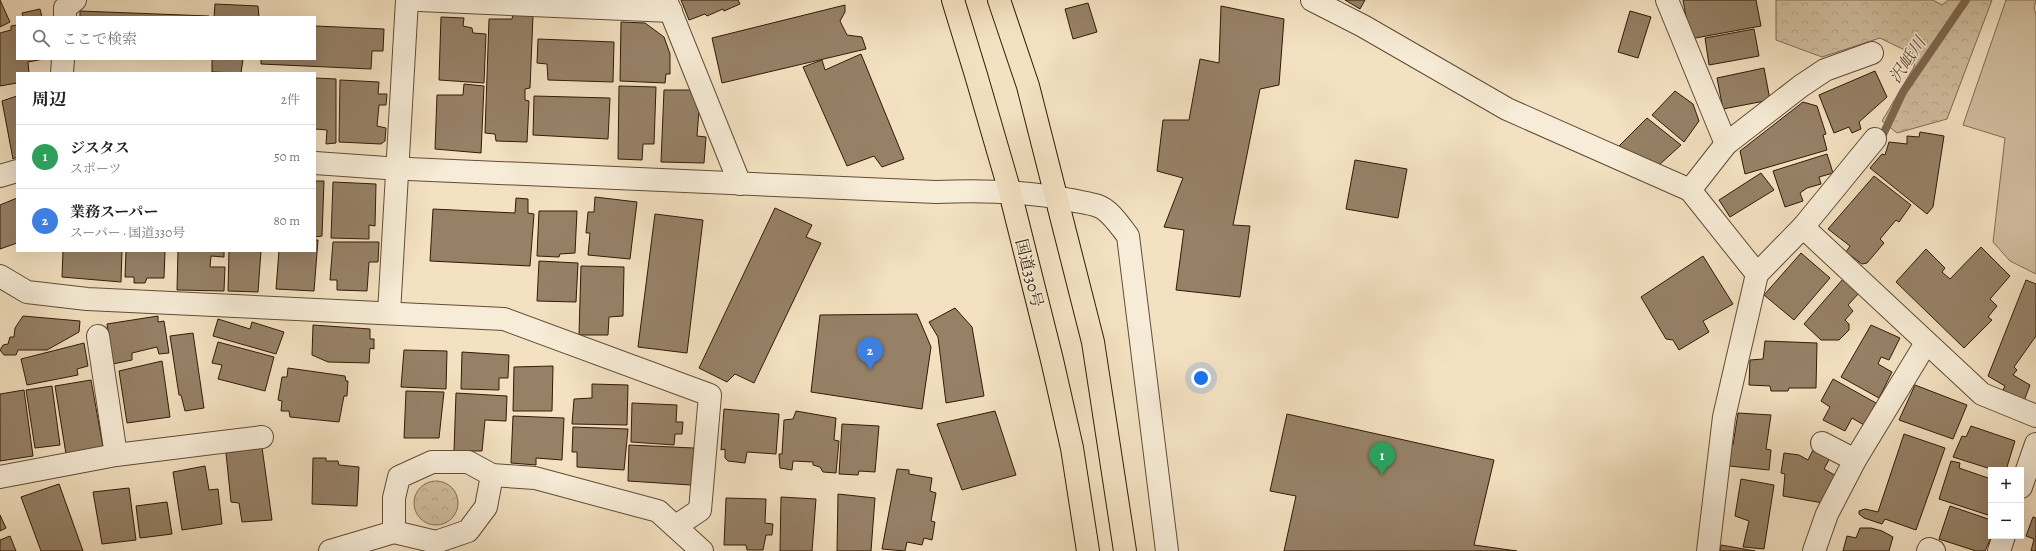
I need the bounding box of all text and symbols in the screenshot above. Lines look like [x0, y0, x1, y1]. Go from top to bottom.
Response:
search box [16, 16, 316, 60]
icon: search [30, 27, 52, 49]
text: ここで検索 [62, 29, 137, 49]
water label: 沢岻川 [1884, 31, 1932, 88]
text: 周辺 [32, 88, 66, 111]
text: 2件 [281, 91, 300, 108]
text: ジスタス [70, 138, 130, 158]
text: 1 [43, 148, 47, 165]
text: 50 m [274, 148, 300, 165]
text: スポーツ [70, 160, 121, 177]
text: 業務スーパー [70, 202, 159, 222]
text: 2 [42, 212, 48, 229]
text: 80 m [273, 212, 300, 229]
text: スーパー · 国道330号 [70, 224, 185, 241]
street label: 国道330号 [1010, 237, 1048, 310]
pin: 2 [857, 337, 883, 370]
your location [1191, 368, 1211, 388]
pin: 1 [1369, 442, 1395, 475]
map controls [1988, 467, 2024, 539]
button: + [1988, 467, 2024, 503]
button: − [1988, 503, 2024, 539]

